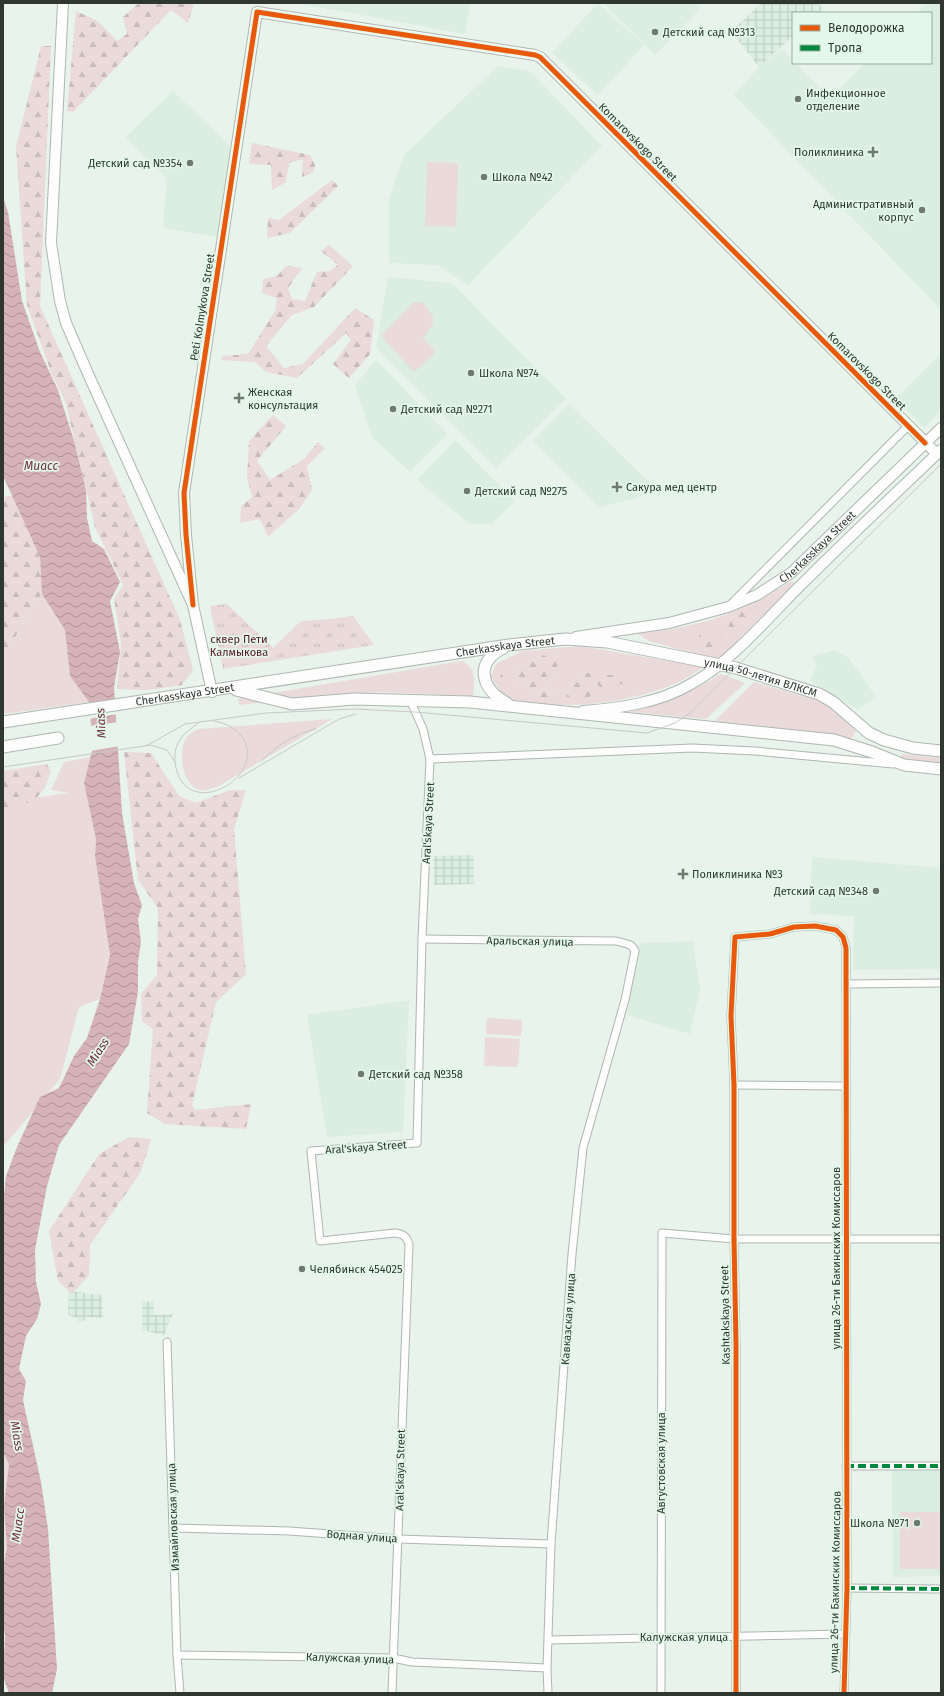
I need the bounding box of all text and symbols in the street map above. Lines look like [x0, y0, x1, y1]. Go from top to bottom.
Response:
legend [792, 12, 932, 64]
text: Велодорожка [828, 21, 904, 35]
place label: Детский сад №313 [662, 26, 755, 39]
marker: Детский сад №313 [650, 27, 660, 37]
text: Тропа [828, 41, 862, 55]
place label: Инфекционное отделение [806, 87, 886, 113]
marker: Инфекционное отделение [793, 94, 803, 104]
street label: Komarovskogo Street [596, 100, 680, 184]
place label: Поликлиника [794, 146, 864, 159]
marker: Поликлиника [867, 146, 879, 158]
place label: Детский сад №354 [87, 157, 182, 170]
marker: Детский сад №354 [185, 158, 195, 168]
place label: Школа №42 [492, 171, 553, 184]
marker: Школа №42 [479, 172, 489, 182]
place label: Административный корпус [813, 198, 914, 224]
marker: Административный корпус [917, 205, 927, 215]
street label: Peti Kolmykova Street [188, 252, 217, 362]
street label: Komarovskogo Street [825, 329, 909, 413]
place label: Школа №74 [479, 367, 539, 380]
marker: Школа №74 [466, 368, 476, 378]
place label: Женская консультация [248, 386, 318, 412]
marker: Женская консультация [233, 392, 245, 404]
place label: Детский сад №271 [400, 403, 493, 416]
marker: Детский сад №271 [388, 404, 398, 414]
water label: Миасс [24, 459, 58, 473]
marker: Сакура мед центр [611, 481, 623, 493]
place label: Сакура мед центр [626, 481, 717, 494]
place label: Детский сад №275 [474, 485, 568, 498]
marker: Детский сад №275 [462, 486, 472, 496]
street label: Cherkasskaya Street [777, 508, 858, 586]
park label: сквер Пети Калмыкова [210, 633, 268, 659]
street label: Cherkasskaya Street [455, 634, 555, 660]
street label: улица 50-летия ВЛКСМ [703, 656, 819, 700]
street label: Cherkasskaya Street [135, 681, 235, 709]
water label: Miass [93, 707, 109, 739]
street label: Aral'skaya Street [420, 782, 437, 864]
marker: Поликлиника №3 [677, 868, 689, 880]
place label: Поликлиника №3 [692, 868, 783, 881]
place label: Детский сад №348 [773, 885, 868, 898]
marker: Детский сад №348 [871, 886, 881, 896]
street label: Аральская улица [486, 934, 574, 949]
water label: Miass [84, 1035, 112, 1069]
place label: Детский сад №358 [368, 1068, 463, 1081]
marker: Детский сад №358 [356, 1069, 366, 1079]
street label: Aral'skaya Street [325, 1138, 407, 1157]
street label: улица 26-ти Бакинских Комиссаров [830, 1167, 843, 1349]
place label: Челябинск 454025 [310, 1263, 403, 1276]
marker: Челябинск 454025 [297, 1264, 307, 1274]
street label: Kashtakskaya Street [718, 1265, 733, 1365]
street label: Кавказская улица [559, 1273, 578, 1365]
street label: Августовская улица [655, 1412, 668, 1514]
water label: Miass [7, 1420, 27, 1453]
street label: Aral'skaya Street [393, 1429, 408, 1511]
street label: Измайловская улица [165, 1463, 182, 1571]
street label: улица 26-ти Бакинских Комиссаров [827, 1491, 844, 1673]
water label: Миасс [9, 1507, 27, 1543]
place label: Школа №71 [850, 1517, 909, 1530]
marker: Школа №71 [912, 1518, 922, 1528]
street label: Водная улица [326, 1528, 398, 1545]
street label: Калужская улица [640, 1631, 728, 1644]
street label: Калужская улица [306, 1650, 394, 1667]

